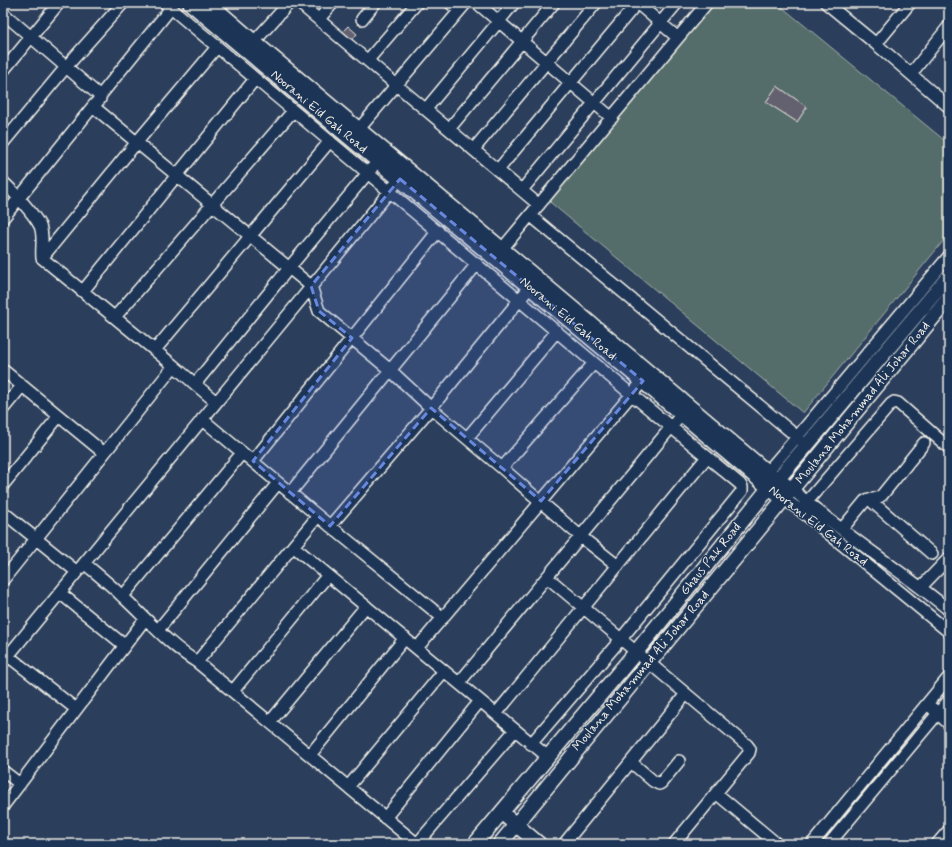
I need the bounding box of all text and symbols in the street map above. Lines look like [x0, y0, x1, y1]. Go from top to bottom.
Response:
street label: Noorani Eid Gah Road [267, 66, 371, 158]
street label: Noorani Eid Gah Road [516, 273, 620, 365]
street label: Moulana Mohammad Ali Johar Road [792, 318, 934, 488]
street label: Noorani Eid Gah Road [765, 482, 871, 570]
street label: Ghaus Pak Road [676, 519, 746, 599]
street label: Moulana Mohammad Ali Johar Road [569, 587, 713, 755]

